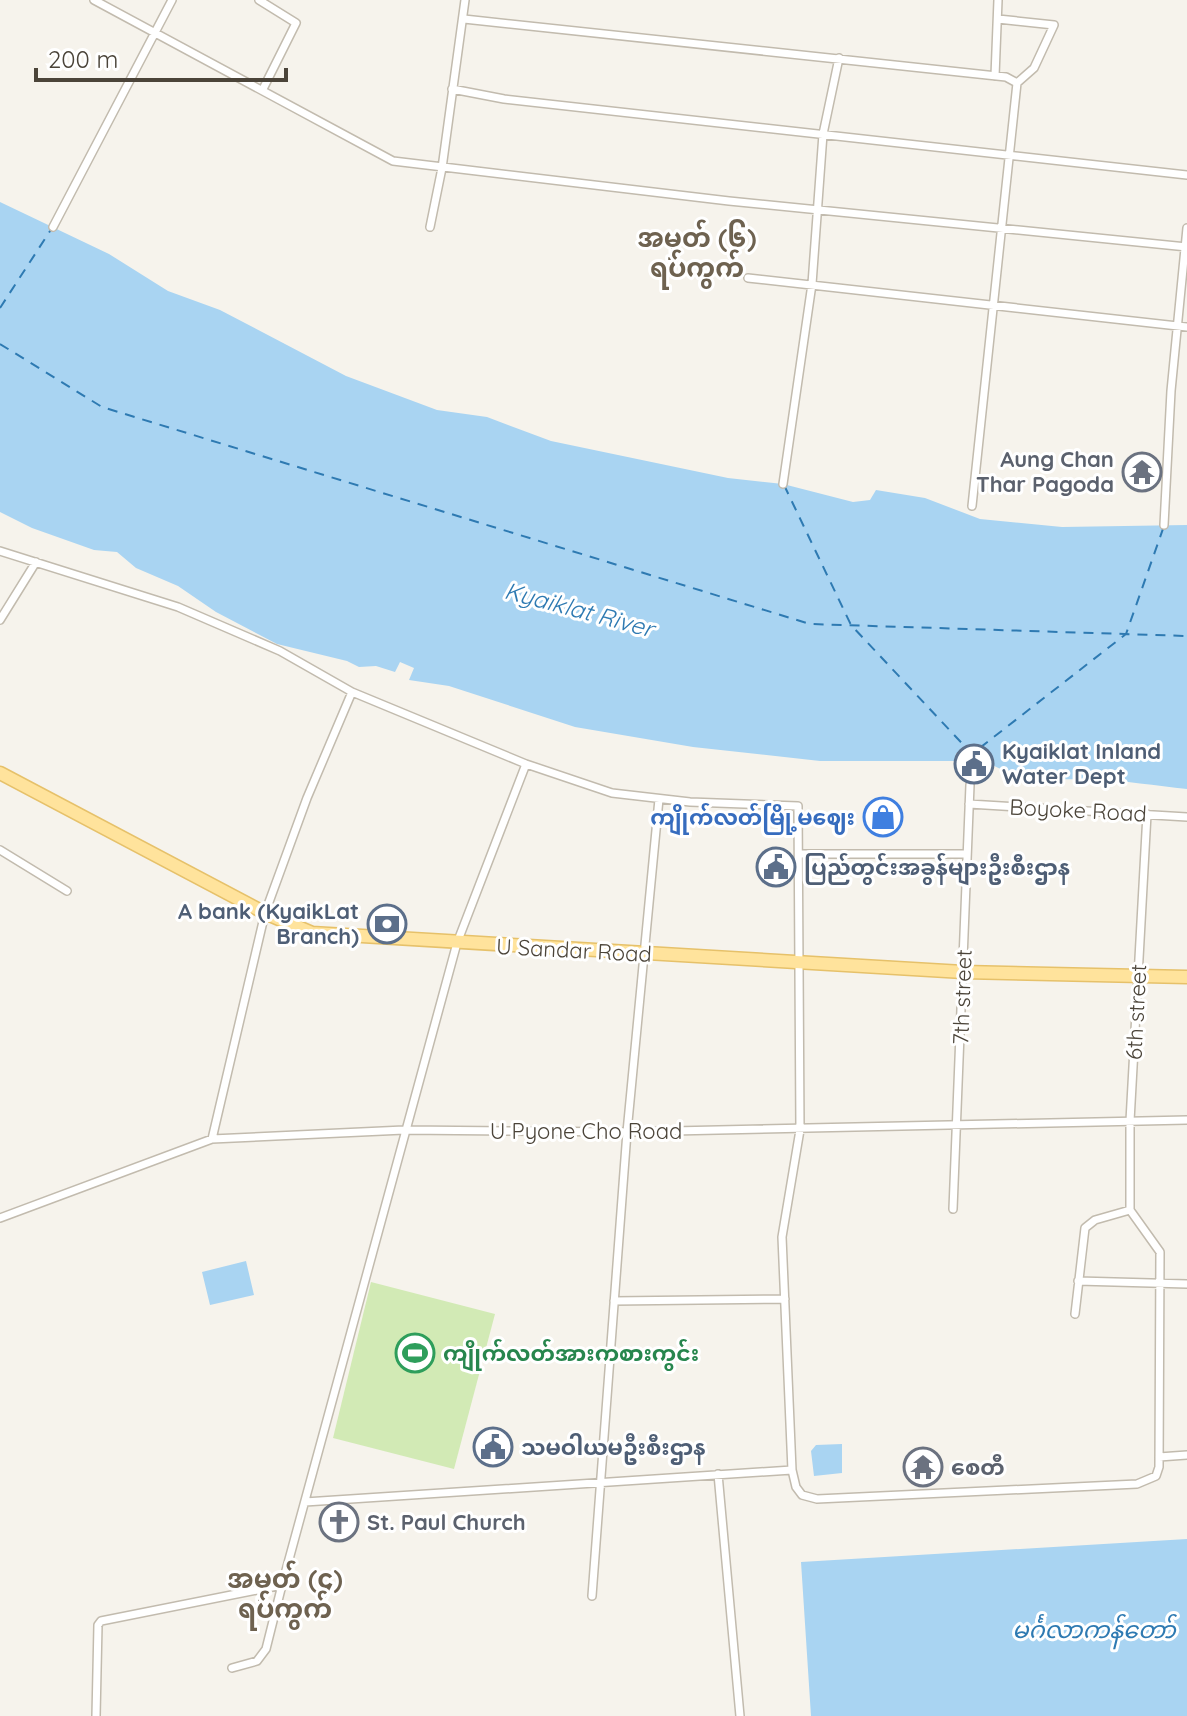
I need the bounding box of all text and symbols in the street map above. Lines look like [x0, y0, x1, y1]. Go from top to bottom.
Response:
scale bar [36, 32, 286, 82]
text: 200 m [48, 44, 118, 74]
district label: အမှတ် (၆) ရပ်ကွက် [637, 219, 757, 290]
place label: Aung Chan Thar Pagoda [976, 445, 1114, 498]
temple icon: Aung Chan Thar Pagoda [1121, 451, 1163, 493]
water label: Kyaiklat River [501, 575, 660, 644]
place label: Kyaiklat Inland Water Dept [1002, 737, 1161, 790]
public building icon: Kyaiklat Inland Water Dept [953, 743, 995, 785]
street label: Boyoke Road [1009, 792, 1147, 828]
shop icon: ကျိုက်လတ်မြို့မဈေး [862, 796, 904, 838]
place label: ကျိုက်လတ်မြို့မဈေး [650, 802, 855, 836]
public building icon: ပြည်တွင်းအခွန်များဦးစီးဌာန [755, 846, 797, 888]
place label: ပြည်တွင်းအခွန်များဦးစီးဌာန [804, 852, 1070, 886]
place label: A bank (KyaikLat Branch) [178, 897, 359, 950]
bank icon: A bank (KyaikLat Branch) [366, 903, 408, 945]
street label: U Sandar Road [495, 932, 653, 968]
street label: 7th street [946, 949, 978, 1045]
street label: 6th street [1120, 963, 1152, 1061]
street label: U Pyone Cho Road [490, 1117, 682, 1145]
sports icon: ကျိုက်လတ်အားကစားကွင်း [394, 1332, 436, 1374]
place label: ကျိုက်လတ်အားကစားကွင်း [443, 1338, 699, 1372]
public building icon: သမဝါယမဦးစီးဌာန [472, 1426, 514, 1468]
place label: သမဝါယမဦးစီးဌာန [521, 1433, 706, 1465]
temple icon: စေတီ [902, 1446, 944, 1488]
place label: စေတီ [951, 1453, 1005, 1481]
church icon: St. Paul Church [318, 1501, 360, 1543]
place label: St. Paul Church [367, 1508, 526, 1536]
district label: အမှတ် (၄) ရပ်ကွက် [227, 1560, 343, 1631]
water label: မင်္ဂလာကန်တော် [1012, 1613, 1177, 1650]

